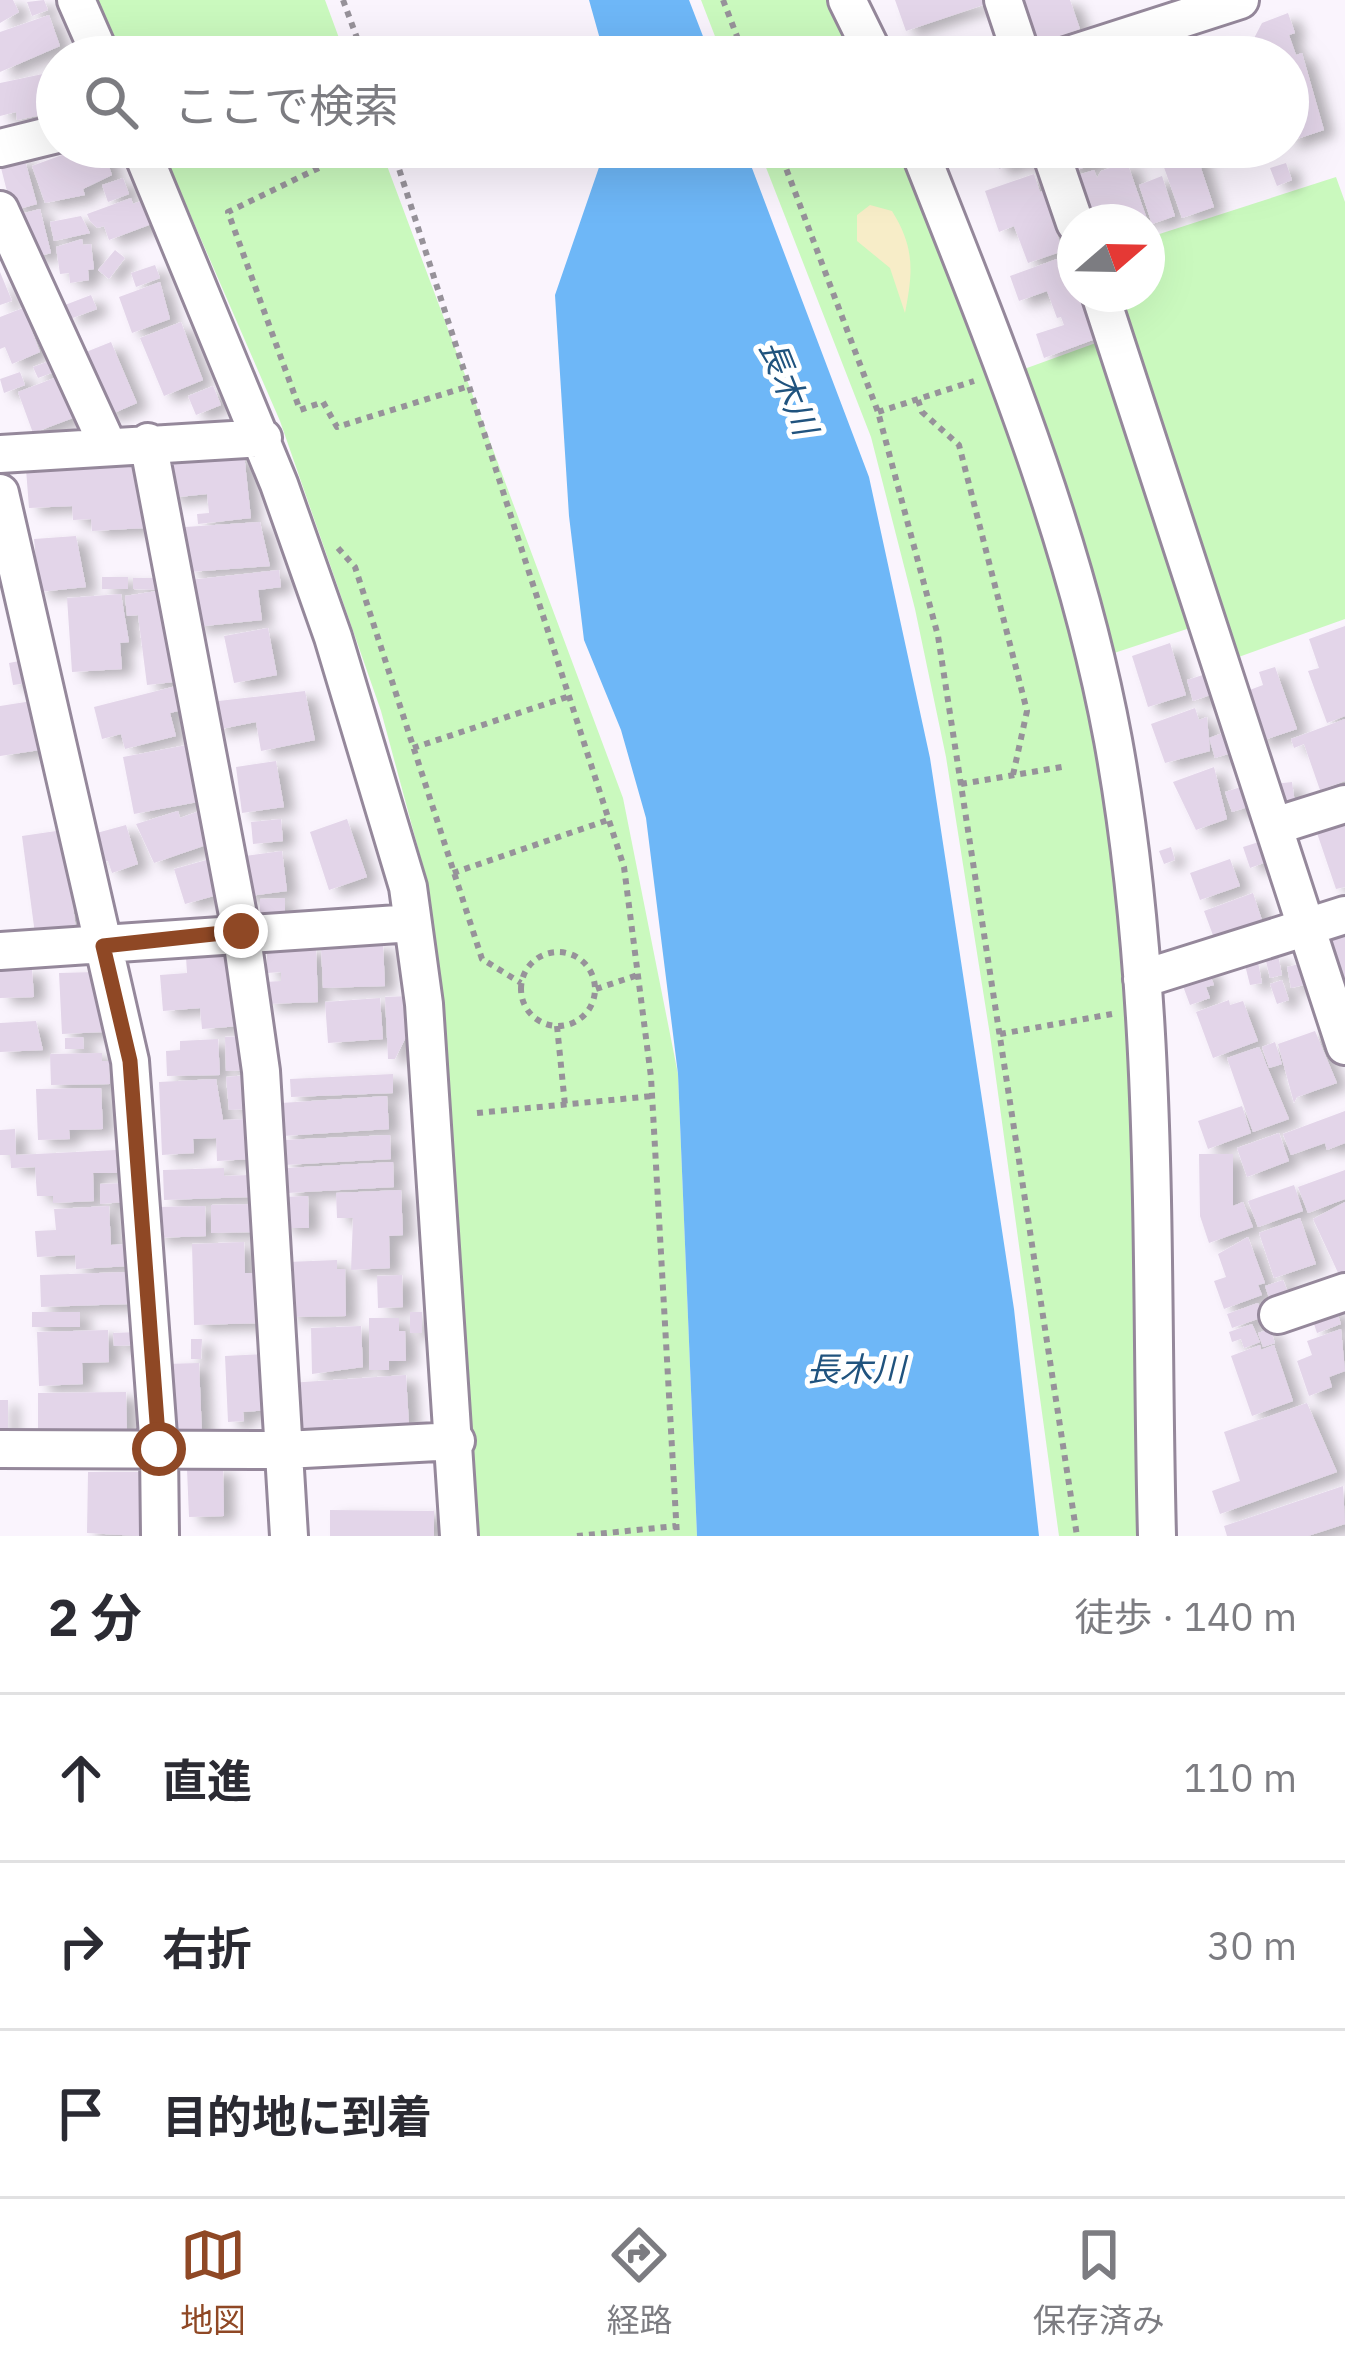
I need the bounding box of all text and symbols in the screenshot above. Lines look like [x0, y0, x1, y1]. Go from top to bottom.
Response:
search box [36, 36, 1309, 168]
icon: search [78, 69, 144, 135]
text: ここで検索 [174, 76, 399, 134]
north arrow [1057, 204, 1165, 312]
water label: 長木川 [751, 333, 829, 444]
route end [214, 904, 268, 958]
water label: 長木川 [807, 1347, 909, 1390]
route start [132, 1422, 186, 1476]
text: 2 分 [48, 1584, 142, 1650]
text: 徒歩 · 140 m [1074, 1591, 1297, 1642]
icon: ahead [48, 1745, 114, 1811]
text: 直進 [162, 1751, 252, 1809]
text: 110 m [1184, 1752, 1297, 1803]
icon: right [48, 1913, 114, 1979]
text: 右折 [162, 1919, 252, 1977]
text: 30 m [1207, 1920, 1297, 1971]
icon: arrive [48, 2081, 114, 2147]
text: 目的地に到着 [162, 2087, 432, 2145]
tab: 地図 [180, 2222, 246, 2342]
tab: 経路 [606, 2222, 672, 2342]
tab: 保存済み [1033, 2222, 1165, 2342]

